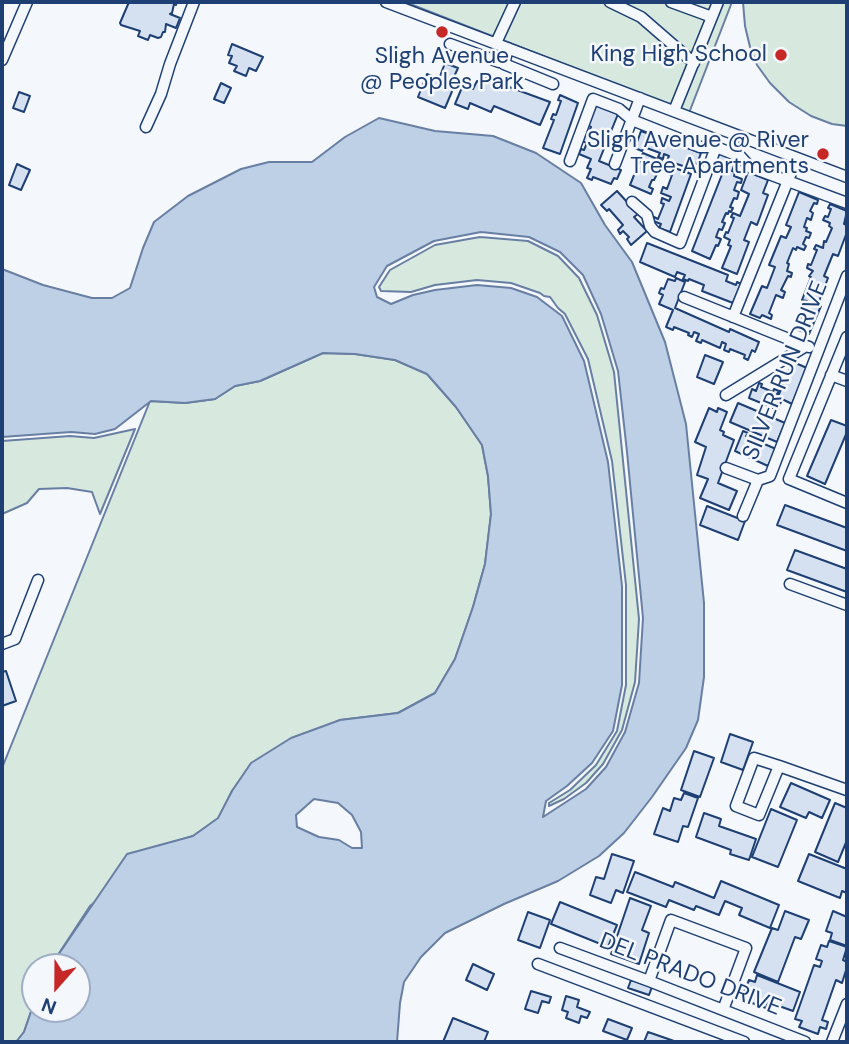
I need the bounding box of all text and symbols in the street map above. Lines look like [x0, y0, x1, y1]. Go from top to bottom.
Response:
marker: Sligh Avenue @ Peoples Park [434, 24, 450, 40]
place label: King High School [590, 41, 767, 69]
place label: Sligh Avenue @ Peoples Park [360, 43, 524, 97]
marker: King High School [773, 47, 789, 63]
place label: Sligh Avenue @ River Tree Apartments [587, 127, 809, 181]
marker: Sligh Avenue @ River Tree Apartments [815, 146, 831, 162]
street label: SILVER RUN DRIVE [738, 278, 834, 464]
street label: DEL PRADO DRIVE [595, 928, 785, 1022]
north arrow [21, 953, 91, 1023]
text: N [38, 992, 60, 1020]

